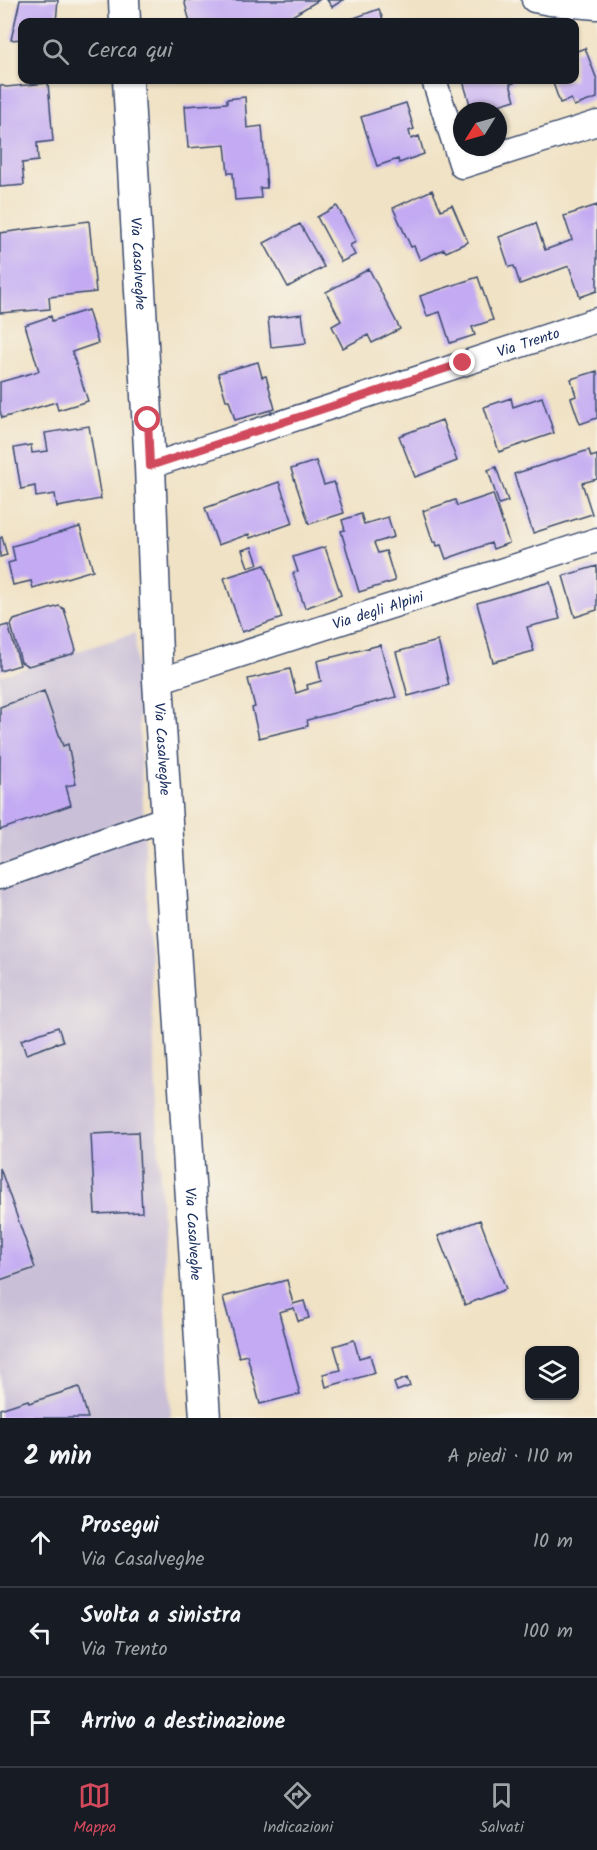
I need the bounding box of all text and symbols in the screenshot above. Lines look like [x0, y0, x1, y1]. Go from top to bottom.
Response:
search box [18, 18, 579, 84]
text: Cerca qui [87, 34, 173, 69]
icon: search [39, 35, 72, 68]
north arrow [453, 102, 507, 156]
street label: Via Casalveghe [123, 217, 152, 311]
street label: Via Trento [494, 322, 563, 365]
route end [449, 349, 475, 375]
route start [134, 406, 160, 432]
street label: Via degli Alpini [330, 585, 428, 637]
street label: Via Casalveghe [146, 702, 176, 796]
street label: Via Casalveghe [177, 1187, 207, 1281]
map controls [525, 1346, 579, 1400]
button: layers [525, 1346, 579, 1400]
text: 2 min [24, 1436, 92, 1478]
text: A piedi · 110 m [447, 1441, 573, 1473]
text: Prosegui [81, 1509, 159, 1544]
icon: ahead [24, 1526, 57, 1559]
text: 10 m [533, 1526, 573, 1558]
text: Via Casalveghe [81, 1544, 205, 1576]
text: Svolta a sinistra [81, 1599, 241, 1634]
icon: left [24, 1616, 57, 1649]
text: 100 m [523, 1616, 573, 1648]
text: Via Trento [81, 1634, 168, 1666]
text: Arrivo a destinazione [81, 1705, 285, 1740]
icon: arrive [24, 1706, 57, 1739]
tab: Mappa [73, 1779, 116, 1840]
tab: Indicazioni [263, 1779, 333, 1840]
tab: Salvati [480, 1779, 524, 1840]

